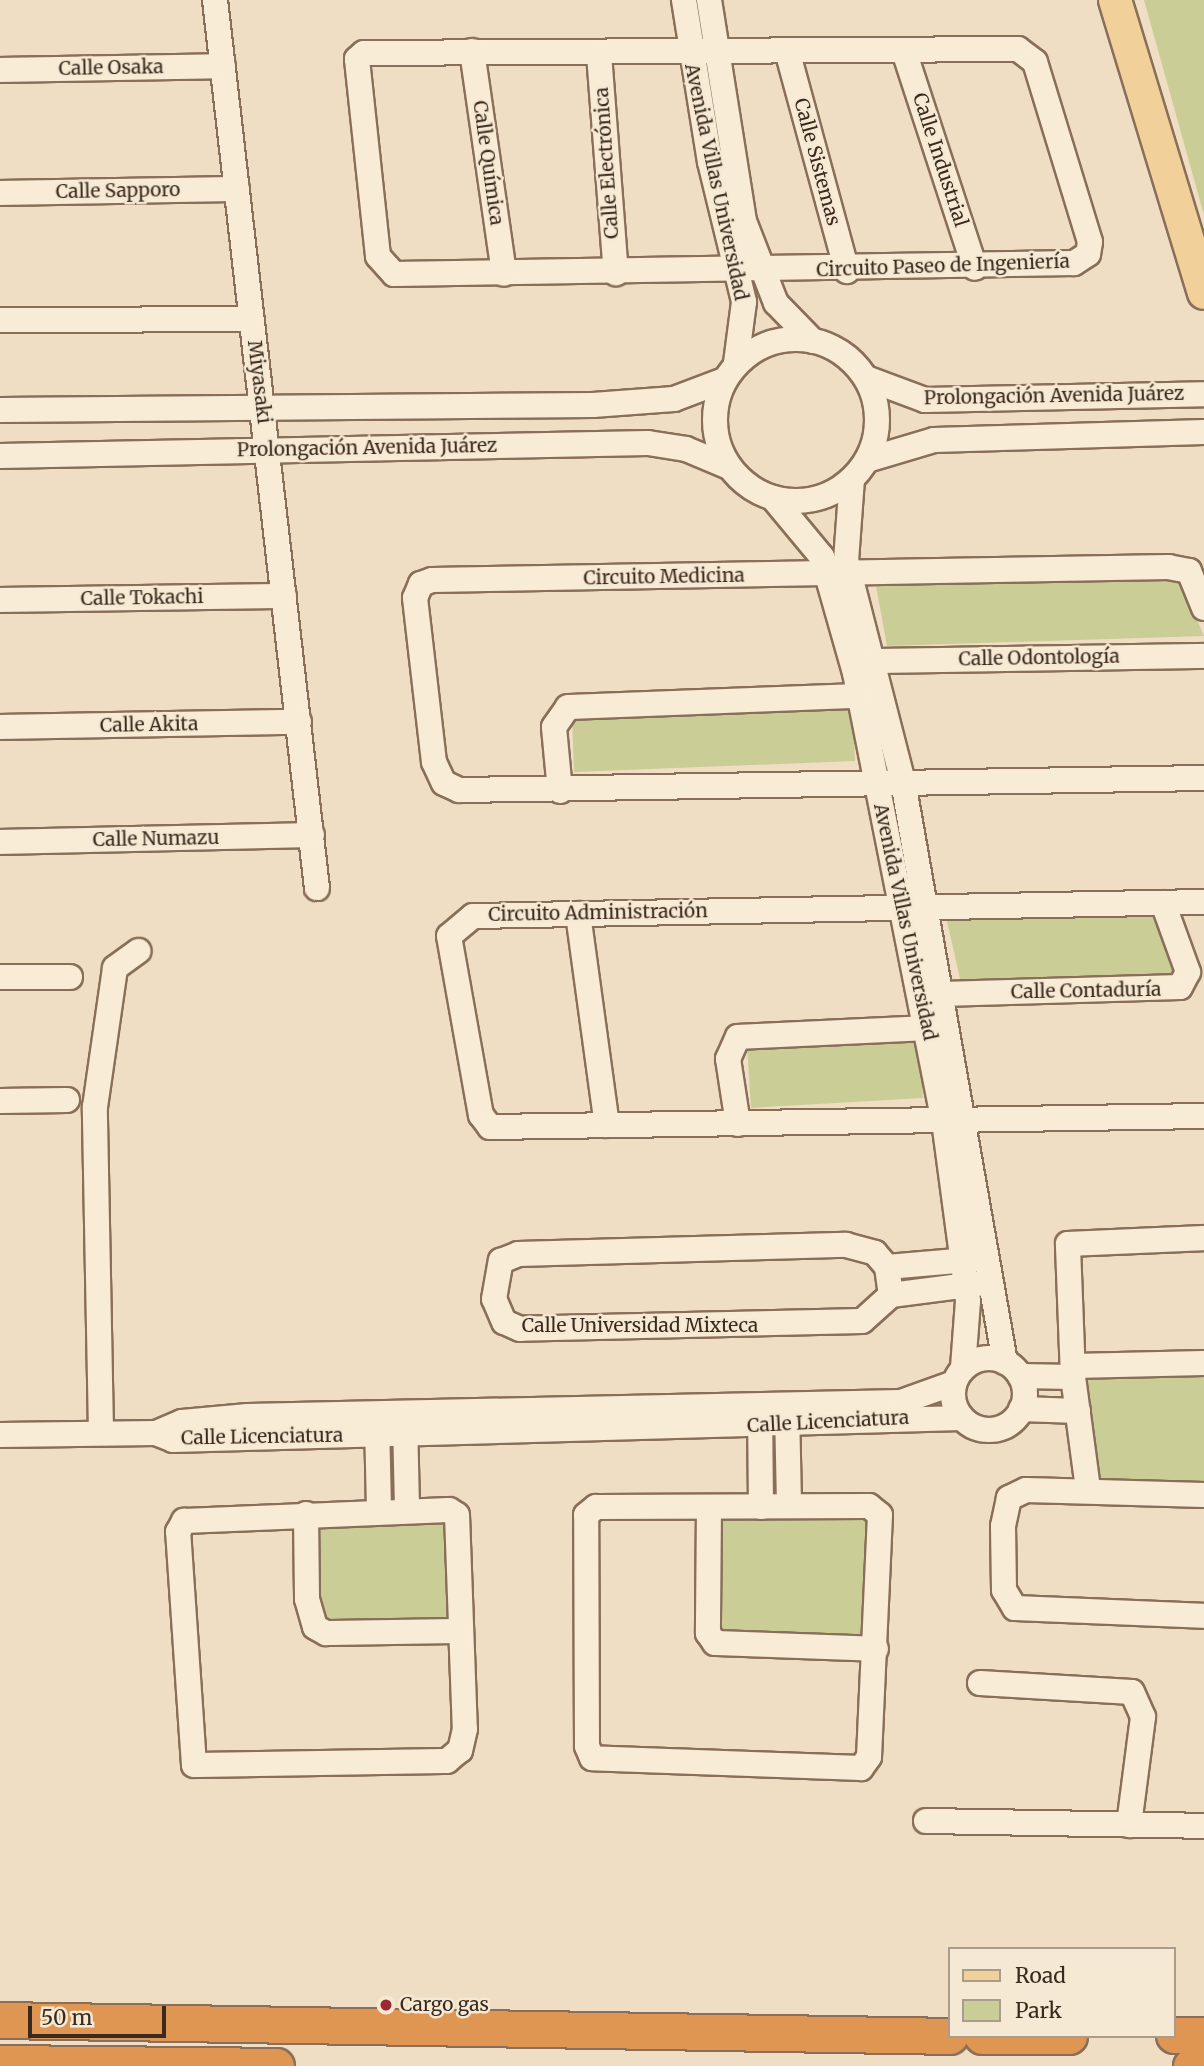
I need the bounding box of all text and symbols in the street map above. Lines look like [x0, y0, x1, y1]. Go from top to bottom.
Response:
street label: Calle Osaka [58, 56, 164, 80]
street label: Avenida Villas Universidad [680, 61, 752, 303]
street label: Calle Electrónica [590, 86, 624, 240]
street label: Calle Industrial [908, 90, 972, 230]
street label: Calle Sistemas [789, 96, 845, 228]
street label: Calle Química [468, 99, 508, 227]
street label: Calle Sapporo [55, 179, 181, 203]
street label: Circuito Paseo de Ingeniería [816, 250, 1070, 282]
street label: Miyasaki [243, 339, 275, 425]
street label: Prolongación Avenida Juárez [924, 382, 1184, 410]
street label: Prolongación Avenida Juárez [237, 434, 497, 462]
street label: Circuito Medicina [583, 564, 745, 590]
street label: Calle Tokachi [80, 586, 204, 610]
street label: Calle Odontología [958, 645, 1120, 671]
street label: Calle Akita [100, 713, 198, 737]
street label: Avenida Villas Universidad [869, 801, 941, 1043]
street label: Calle Numazu [92, 826, 220, 852]
street label: Circuito Administración [488, 900, 708, 926]
street label: Calle Contaduría [1011, 978, 1161, 1004]
street label: Calle Universidad Mixteca [522, 1315, 758, 1337]
street label: Calle Licenciatura [746, 1406, 910, 1438]
street label: Calle Licenciatura [181, 1424, 343, 1450]
legend [948, 1947, 1176, 2038]
text: Road [1015, 1962, 1066, 1989]
scale bar [32, 1993, 170, 2037]
place label: Cargo gas [400, 1994, 489, 2016]
marker: Cargo gas [378, 1997, 394, 2013]
text: Park [1015, 1997, 1062, 2024]
text: 50 m [41, 2004, 92, 2031]

